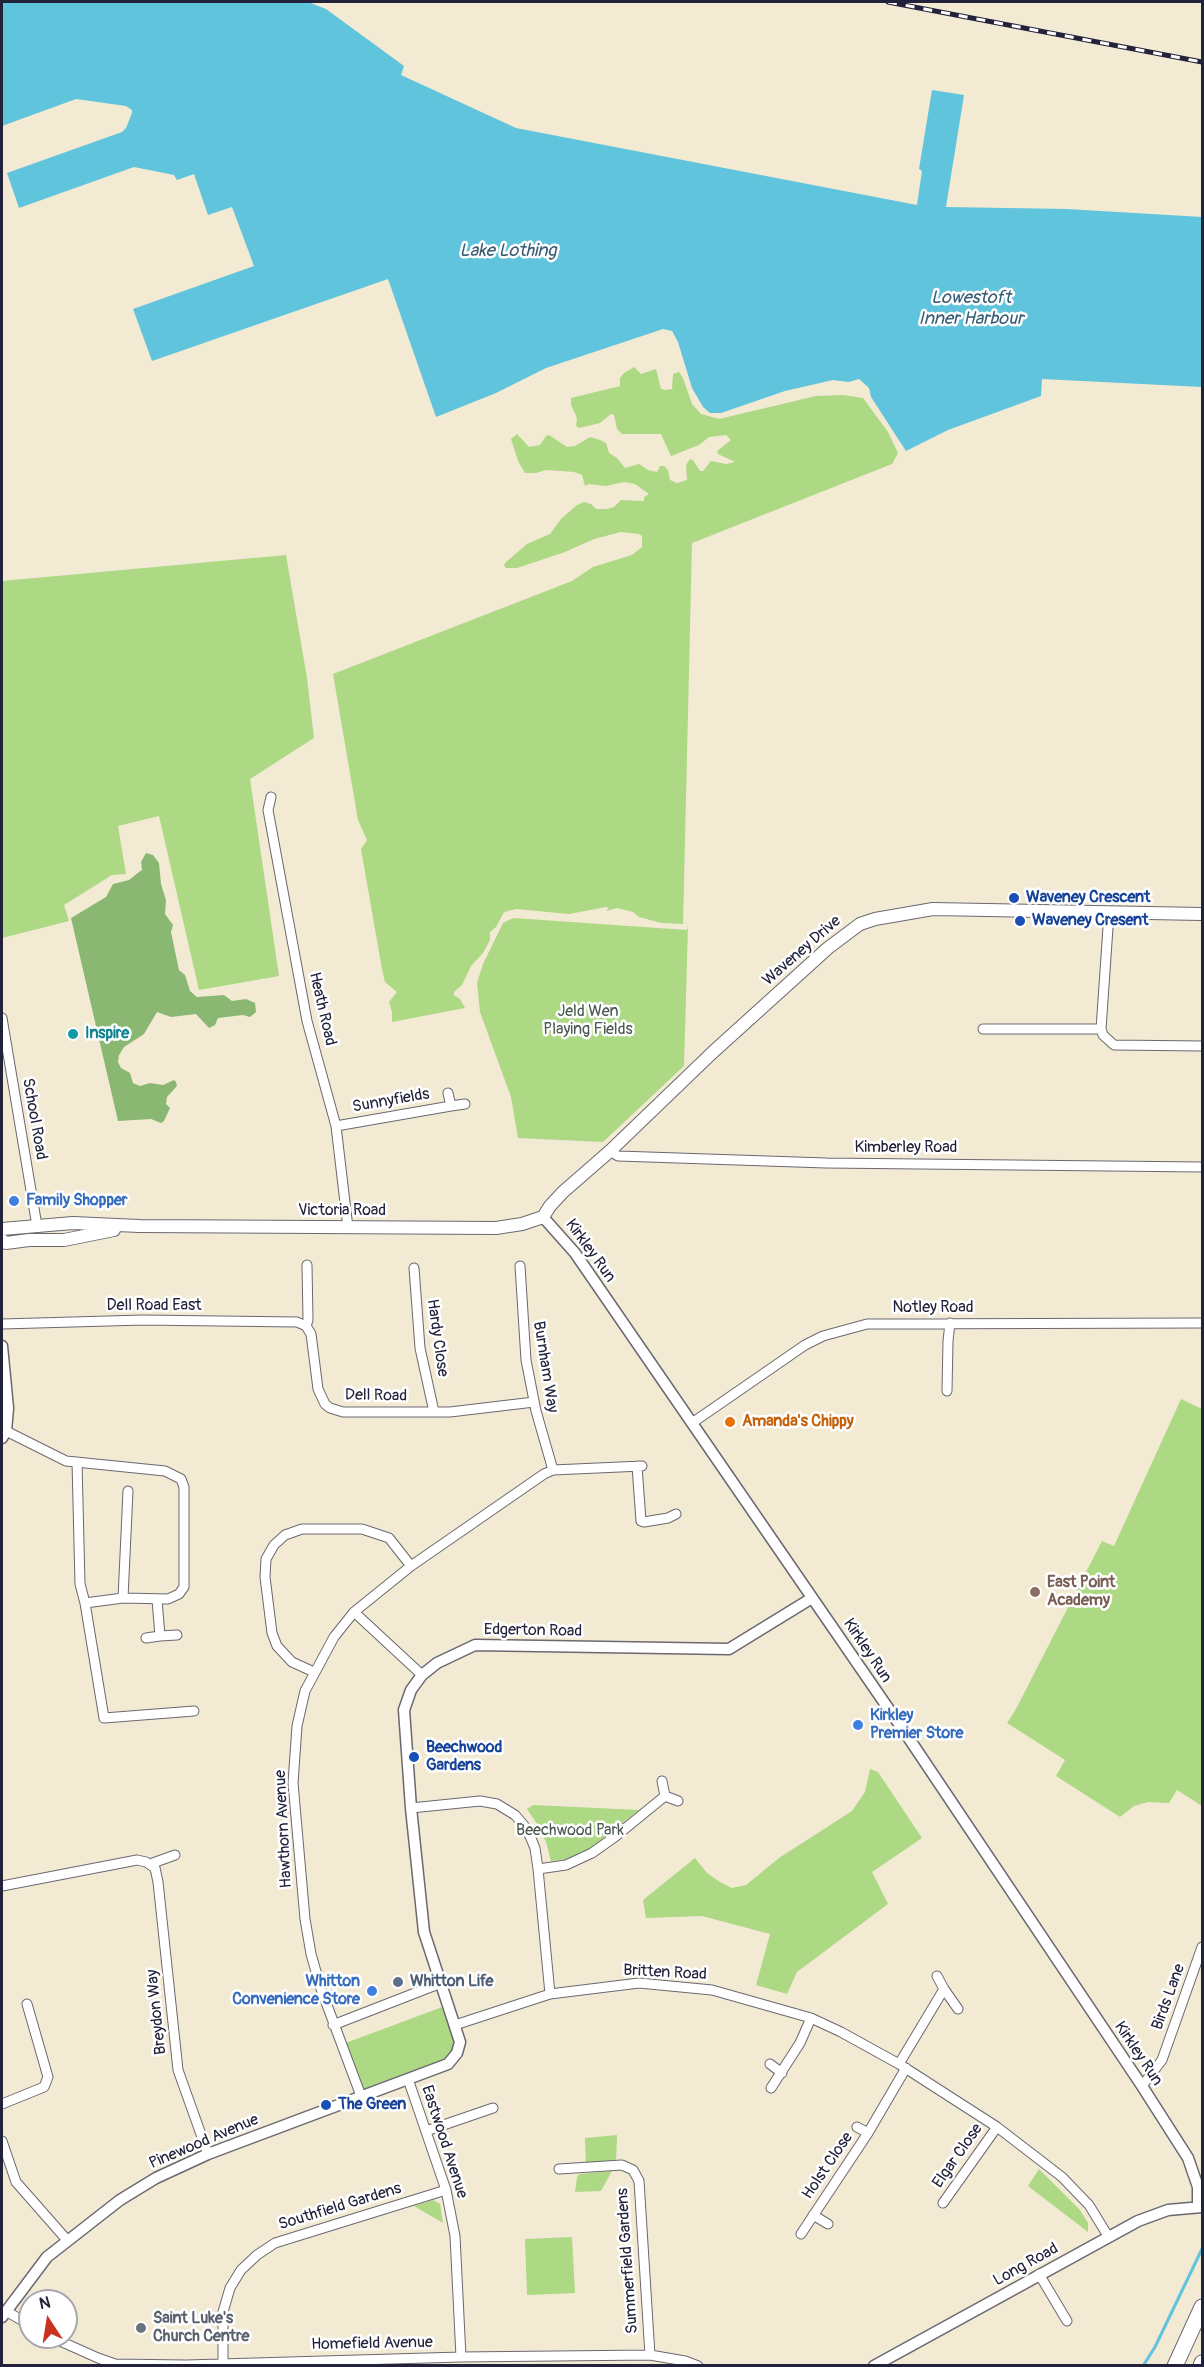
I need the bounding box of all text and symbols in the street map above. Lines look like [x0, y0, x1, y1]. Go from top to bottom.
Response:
water label: Lake Lothing [460, 240, 556, 262]
water label: Lowestoft Inner Harbour [919, 287, 1023, 330]
place label: Waveney Crescent [1026, 888, 1150, 908]
marker: Waveney Crescent [1007, 891, 1021, 905]
place label: Waveney Cresent [1032, 911, 1148, 931]
street label: Waveney Drive [759, 912, 845, 990]
marker: Waveney Cresent [1013, 914, 1027, 928]
street label: Heath Road [304, 970, 340, 1048]
park label: Jeld Wen Playing Fields [543, 1002, 633, 1040]
place label: Inspire [85, 1024, 129, 1044]
marker: Inspire [66, 1027, 80, 1041]
street label: School Road [17, 1077, 51, 1161]
street label: Sunnyfields [351, 1085, 431, 1117]
street label: Kimberley Road [855, 1138, 957, 1158]
place label: Family Shopper [26, 1191, 128, 1211]
marker: Family Shopper [7, 1194, 21, 1208]
street label: Victoria Road [298, 1201, 386, 1221]
street label: Kirkley Run [561, 1216, 619, 1286]
street label: Dell Road East [107, 1296, 201, 1316]
street label: Hardy Close [422, 1298, 452, 1378]
street label: Notley Road [893, 1298, 973, 1318]
street label: Burnham Way [528, 1320, 562, 1414]
street label: Dell Road [345, 1386, 407, 1406]
place label: Amanda's Chippy [742, 1412, 854, 1432]
marker: Amanda's Chippy [723, 1415, 737, 1429]
place label: East Point Academy [1047, 1573, 1115, 1611]
marker: East Point Academy [1028, 1585, 1042, 1599]
street label: Kirkley Run [839, 1615, 895, 1687]
street label: Edgerton Road [484, 1621, 582, 1641]
place label: Kirkley Premier Store [870, 1706, 963, 1744]
marker: Kirkley Premier Store [851, 1718, 865, 1732]
place label: Beechwood Gardens [426, 1738, 502, 1776]
marker: Beechwood Gardens [407, 1750, 421, 1764]
street label: Hawthorn Avenue [271, 1769, 297, 1889]
park label: Beechwood Park [516, 1821, 624, 1841]
street label: Britten Road [623, 1961, 707, 1985]
street label: Birds Lane [1148, 1961, 1190, 2033]
street label: Breydon Way [143, 1968, 171, 2056]
place label: Whitton Convenience Store [232, 1972, 360, 2010]
place label: Whitton Life [410, 1972, 493, 1992]
marker: Whitton Life [391, 1975, 405, 1989]
marker: Whitton Convenience Store [365, 1984, 379, 1998]
street label: Kirkley Run [1110, 2018, 1166, 2090]
street label: Eastwood Avenue [417, 2083, 471, 2201]
place label: The Green [338, 2095, 406, 2115]
marker: The Green [319, 2098, 333, 2112]
street label: Pinewood Avenue [146, 2110, 262, 2174]
street label: Elgar Close [929, 2120, 987, 2192]
street label: Holst Close [799, 2129, 857, 2203]
street label: Southfield Gardens [276, 2179, 404, 2235]
street label: Summerfield Gardens [613, 2187, 643, 2335]
street label: Long Road [990, 2239, 1062, 2291]
north arrow [18, 2289, 78, 2349]
text: N [37, 2292, 52, 2314]
place label: Saint Luke's Church Centre [153, 2309, 249, 2347]
marker: Saint Luke's Church Centre [134, 2321, 148, 2335]
street label: Homefield Avenue [311, 2333, 433, 2355]

